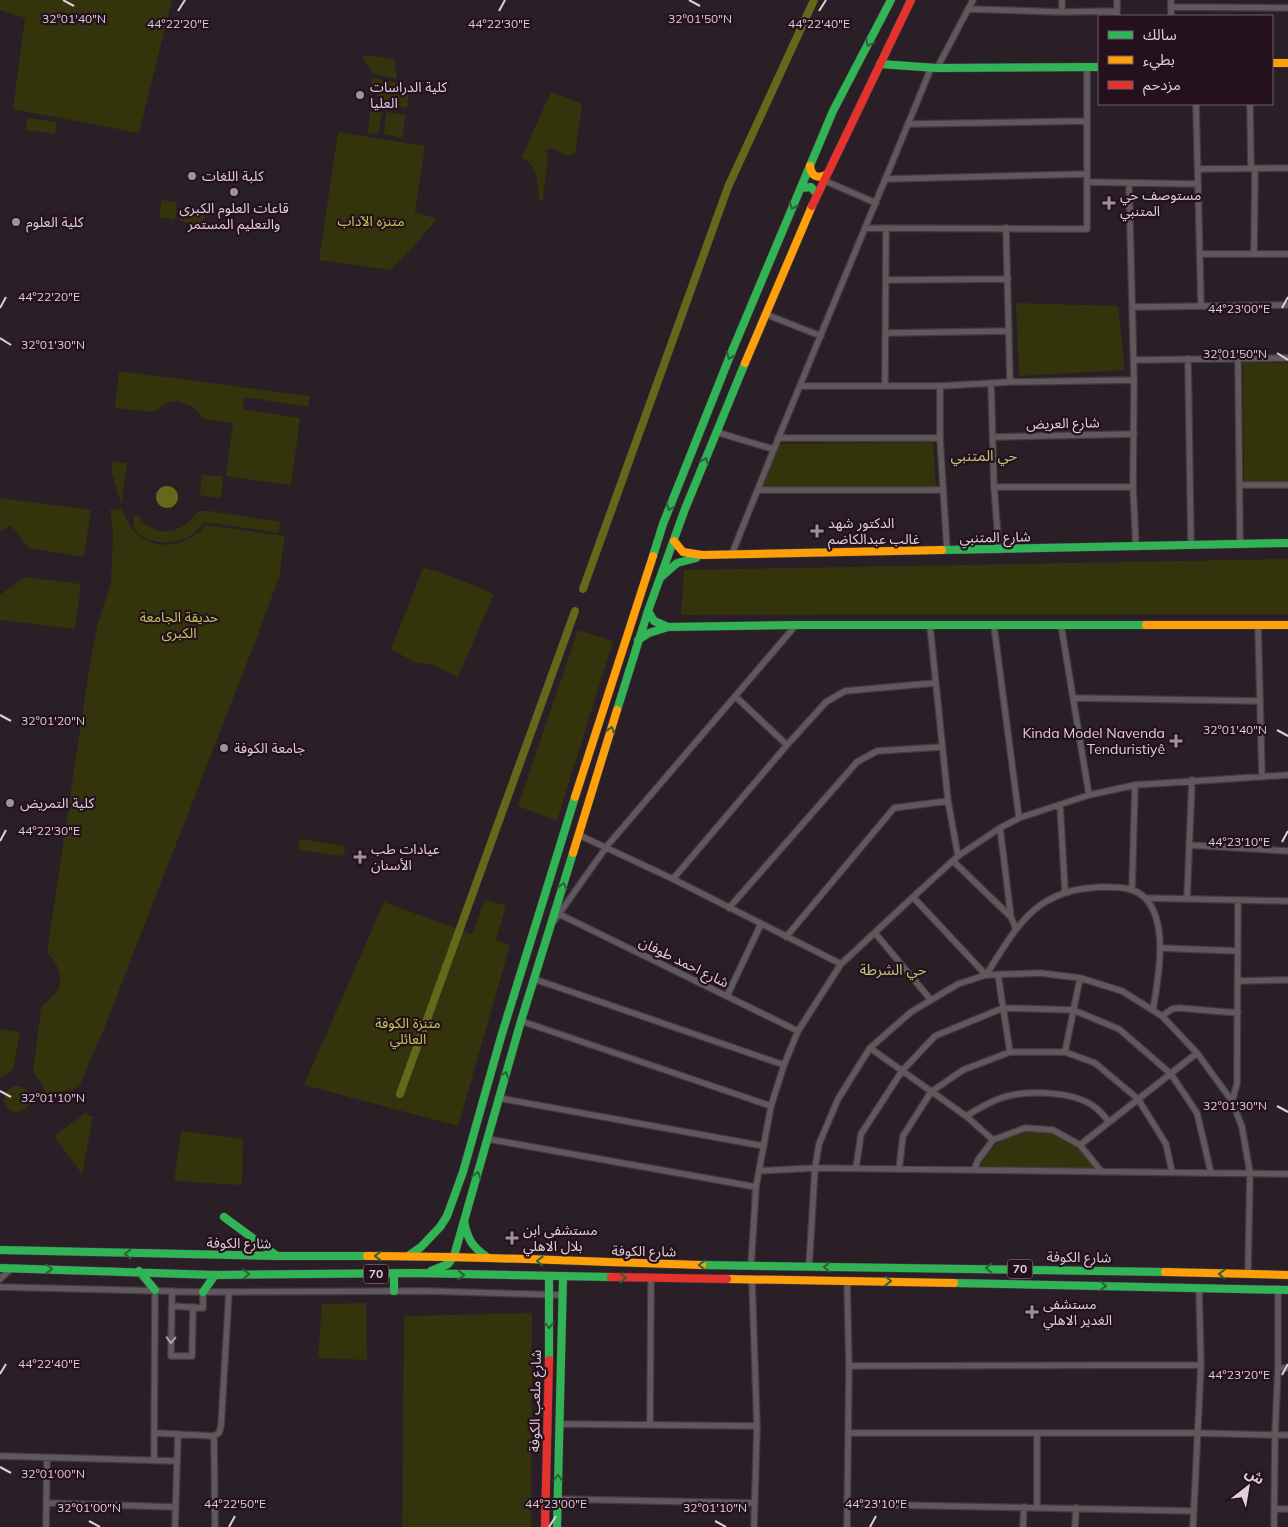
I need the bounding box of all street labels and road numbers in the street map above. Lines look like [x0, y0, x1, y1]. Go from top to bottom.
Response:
street label: شارع العريض [1026, 413, 1100, 435]
street label: شارع المتنبي [959, 527, 1031, 549]
street label: شارع احمد طوفان [635, 932, 732, 993]
street label: شارع الكوفة [206, 1233, 272, 1255]
street label: شارع الكوفة [611, 1241, 677, 1263]
street label: شارع الكوفة [1046, 1247, 1112, 1269]
road number: 70 [1008, 1260, 1032, 1278]
road number: 70 [364, 1264, 388, 1284]
street label: شارع ملعب الكوفة [525, 1350, 547, 1452]

